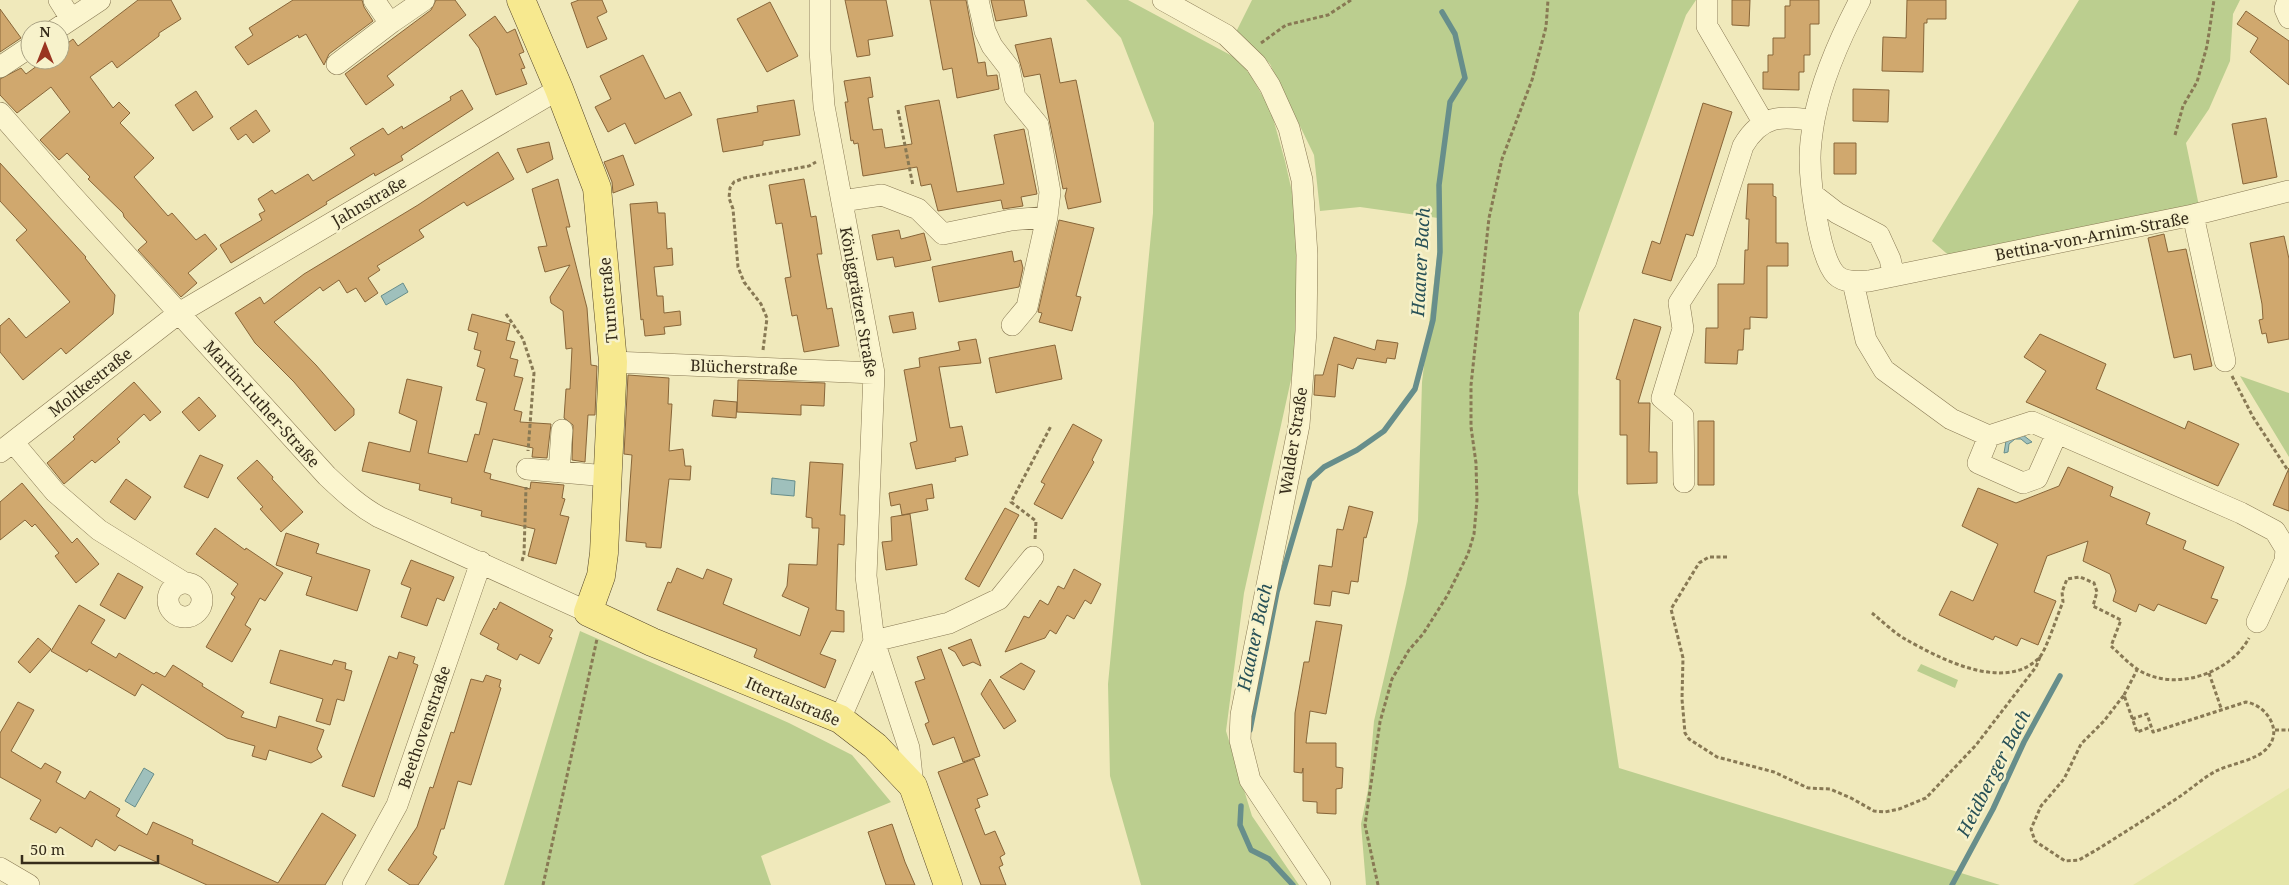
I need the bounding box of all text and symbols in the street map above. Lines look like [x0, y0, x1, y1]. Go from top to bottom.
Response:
north arrow [20, 20, 70, 70]
text: N [39, 22, 51, 41]
street label: Jahnstraße [327, 171, 411, 232]
water label: Haaner Bach [1405, 206, 1435, 318]
street label: Bettina-von-Arnim-Straße [1993, 206, 2191, 266]
street label: Königgrätzer Straße [835, 225, 883, 379]
street label: Turnstraße [593, 256, 623, 344]
street label: Martin-Luther-Straße [199, 336, 325, 472]
street label: Moltkestraße [44, 342, 136, 422]
street label: Blücherstraße [690, 354, 798, 380]
street label: Walder Straße [1274, 385, 1312, 497]
water label: Haaner Bach [1231, 581, 1277, 694]
street label: Beethovenstraße [393, 663, 455, 791]
street label: Ittertalstraße [742, 671, 844, 731]
water label: Heidberger Bach [1950, 705, 2036, 842]
scale bar [22, 832, 159, 864]
text: 50 m [30, 839, 65, 859]

